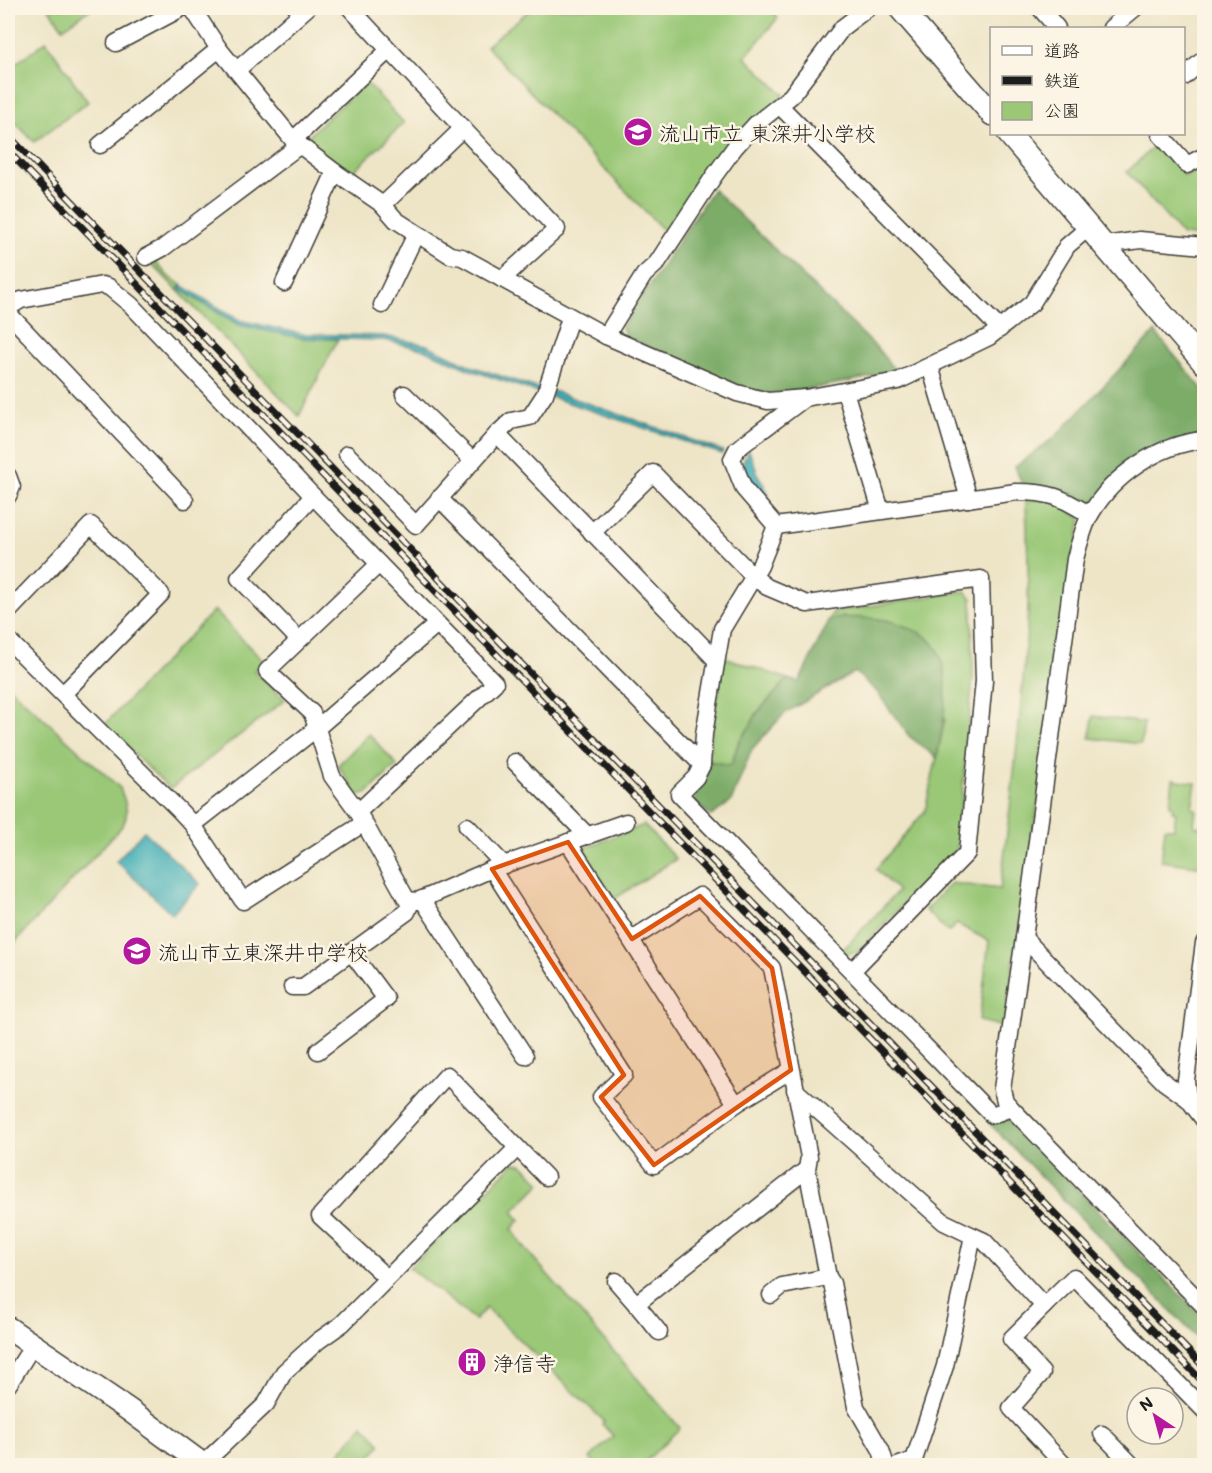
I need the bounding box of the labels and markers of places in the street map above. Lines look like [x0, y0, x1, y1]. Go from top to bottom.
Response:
school or university icon: 流山市立 東深井小学校 [622, 116, 654, 148]
place label: 流山市立 東深井小学校 [659, 119, 876, 146]
school or university icon: 流山市立東深井中学校 [121, 935, 153, 967]
place label: 流山市立東深井中学校 [158, 938, 368, 965]
building icon: 浄信寺 [456, 1346, 488, 1378]
place label: 浄信寺 [493, 1349, 556, 1376]

